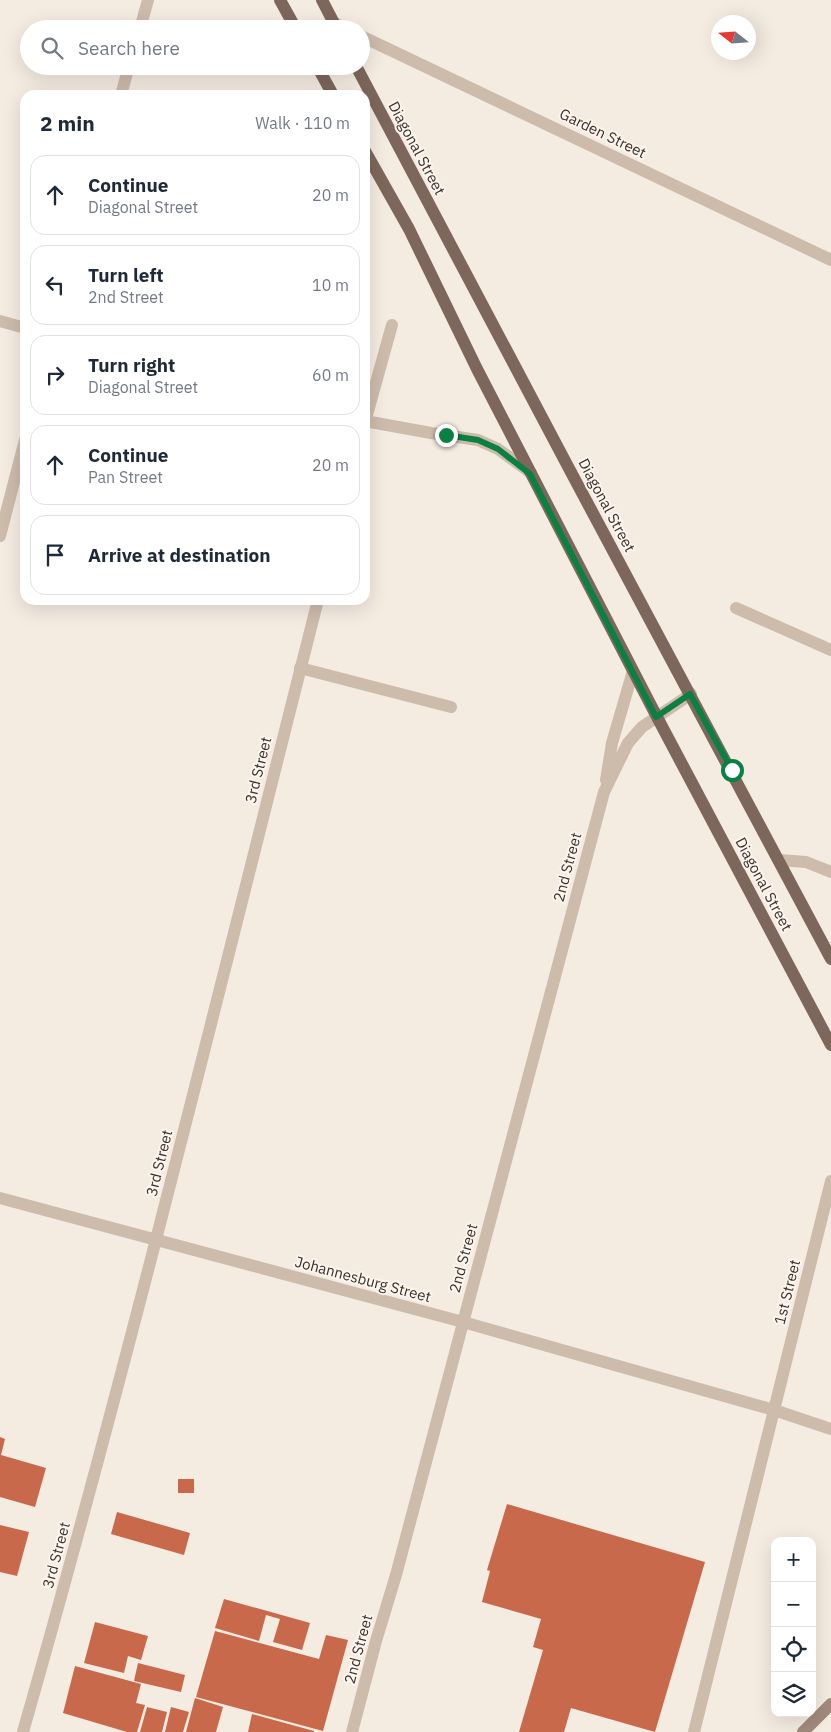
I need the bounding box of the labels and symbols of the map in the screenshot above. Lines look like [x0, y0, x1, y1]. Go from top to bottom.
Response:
north arrow [711, 15, 756, 60]
street label: Diagonal Street [384, 98, 450, 198]
street label: Garden Street [557, 104, 649, 162]
route end [435, 424, 458, 447]
street label: Diagonal Street [574, 455, 640, 555]
street label: 3rd Street [241, 735, 275, 805]
route start [721, 759, 744, 782]
street label: 2nd Street [549, 830, 585, 904]
street label: Diagonal Street [731, 834, 797, 934]
street label: 3rd Street [142, 1128, 176, 1198]
street label: 2nd Street [445, 1221, 481, 1295]
street label: Johannesburg Street [293, 1252, 433, 1306]
street label: 1st Street [770, 1258, 804, 1326]
street label: 3rd Street [38, 1520, 74, 1590]
street label: 2nd Street [340, 1612, 376, 1686]

